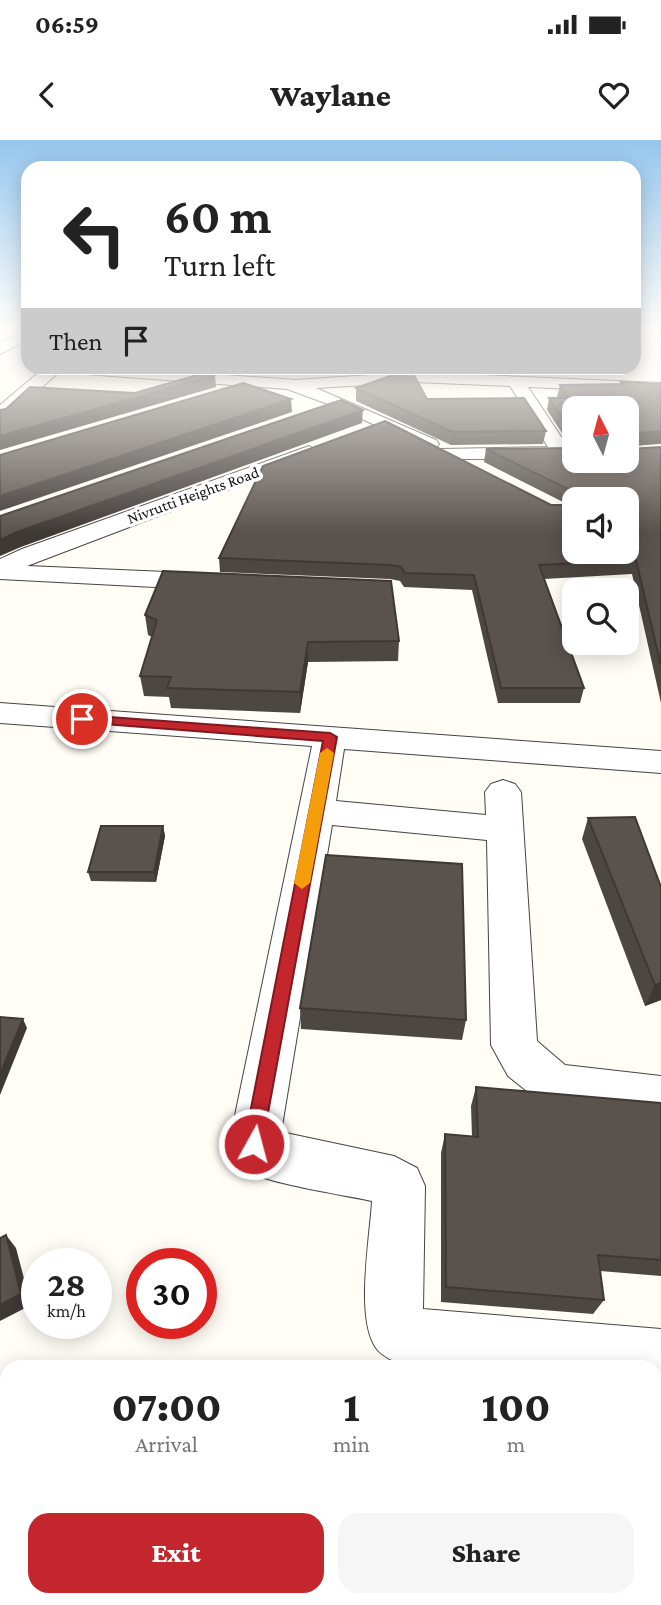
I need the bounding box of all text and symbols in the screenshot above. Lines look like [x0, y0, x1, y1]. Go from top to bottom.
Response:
text: 06:59 [35, 10, 99, 39]
icon: back [28, 76, 66, 114]
icon: heart [595, 76, 633, 114]
text: Waylane [270, 77, 391, 113]
icon: left [49, 189, 140, 280]
text: 60 m [164, 189, 271, 244]
text: Turn left [164, 247, 275, 283]
icon: arrive [117, 322, 155, 360]
text: Then [49, 327, 103, 356]
north arrow [562, 396, 639, 472]
map controls [562, 396, 639, 655]
street label: Nivrutti Heights Road [125, 463, 262, 528]
button: sound [562, 487, 639, 564]
button: search [562, 578, 639, 655]
pin [52, 689, 112, 749]
icon: arrive [63, 700, 101, 738]
position arrow [217, 1107, 291, 1181]
speed limit sign: 30 [126, 1248, 217, 1339]
text: 28 [47, 1265, 86, 1304]
text: km/h [47, 1301, 86, 1321]
text: 07:00 [112, 1383, 222, 1430]
text: 1 [343, 1383, 360, 1430]
text: 100 [482, 1383, 550, 1430]
text: Arrival [135, 1431, 198, 1457]
text: min [333, 1431, 370, 1457]
text: m [507, 1431, 525, 1457]
button: Exit [28, 1513, 324, 1593]
button: Share [338, 1513, 634, 1593]

